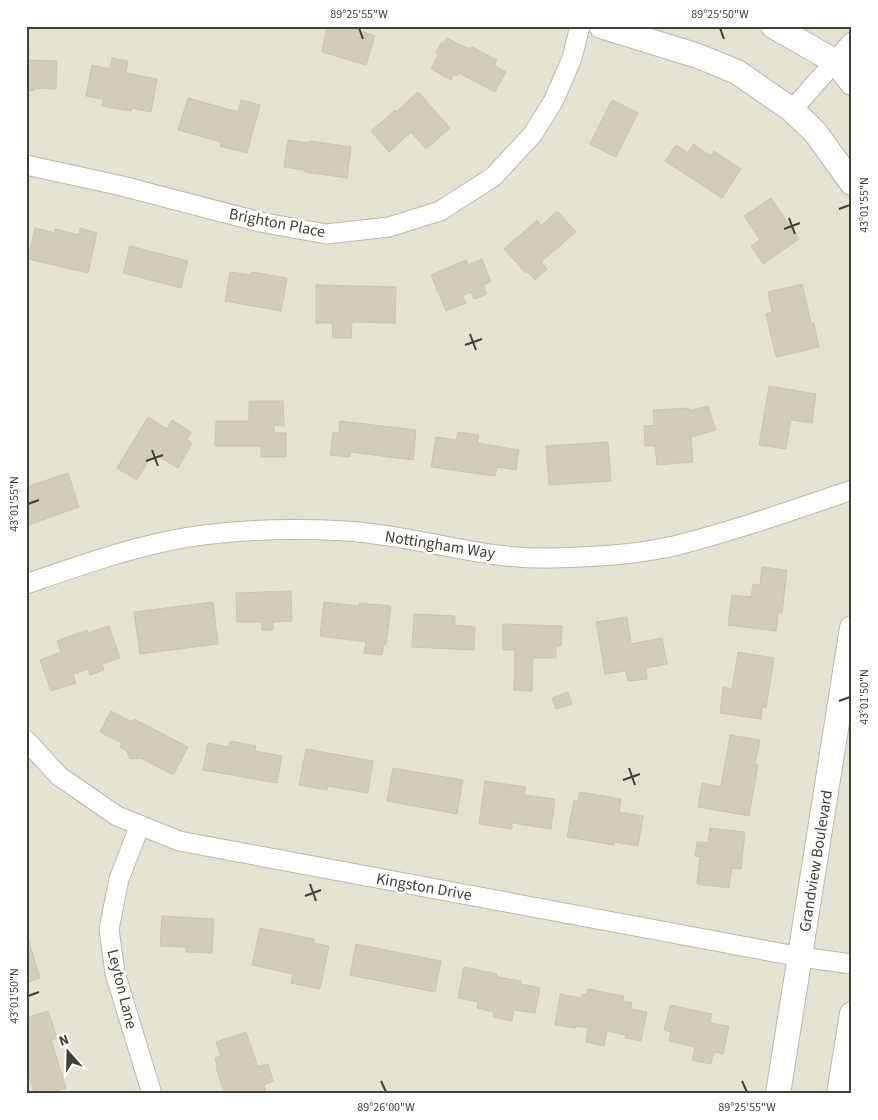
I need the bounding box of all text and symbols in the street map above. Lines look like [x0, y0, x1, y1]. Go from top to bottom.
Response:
text: 89°25'55"W [330, 6, 388, 23]
text: 89°25'50"W [691, 6, 749, 23]
text: 43°01'55"N [856, 177, 873, 233]
street label: Brighton Place [227, 203, 327, 243]
text: 43°01'55"N [6, 476, 23, 532]
street label: Nottingham Way [383, 525, 497, 565]
text: 43°01'50"N [856, 669, 873, 725]
street label: Grandview Boulevard [794, 789, 838, 933]
street label: Kingston Drive [374, 868, 474, 906]
street label: Leyton Lane [101, 947, 143, 1031]
text: 43°01'50"N [6, 968, 23, 1024]
north arrow [42, 1028, 92, 1078]
text: N [56, 1030, 72, 1052]
text: 89°26'00"W [357, 1099, 415, 1116]
text: 89°25'55"W [718, 1099, 776, 1116]

